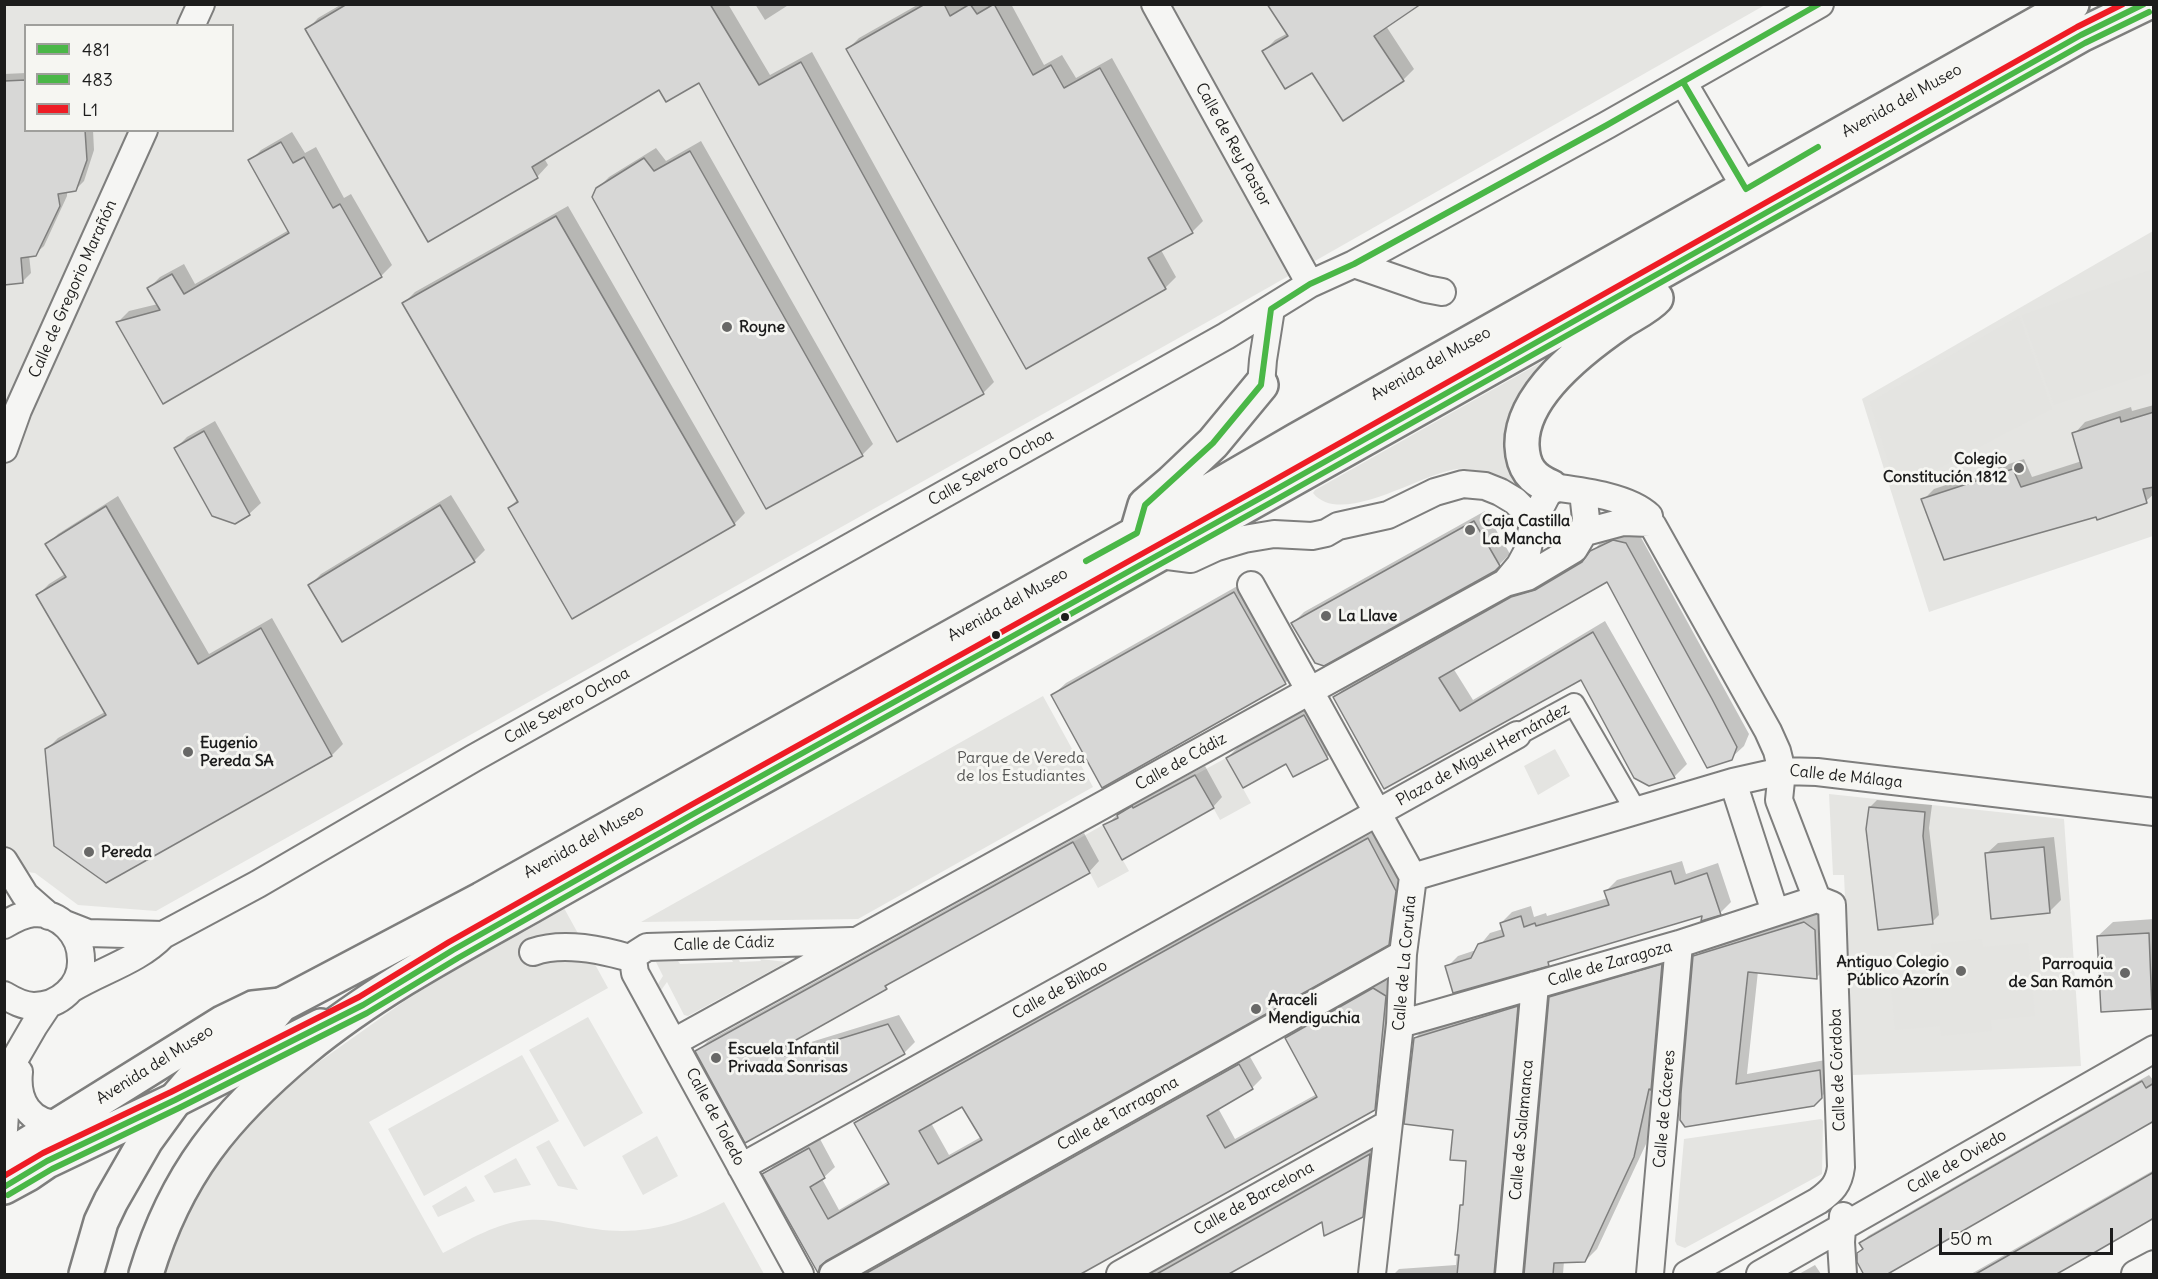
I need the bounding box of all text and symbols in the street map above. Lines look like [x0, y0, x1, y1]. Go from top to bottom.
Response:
legend [24, 24, 234, 132]
text: 481 [82, 38, 110, 61]
street label: Avenida del Museo [1839, 60, 1965, 142]
text: 483 [82, 68, 113, 91]
street label: Calle de Rey Pastor [1191, 80, 1275, 210]
text: L1 [82, 98, 98, 121]
street label: Calle de Gregorio Marañón [25, 197, 121, 381]
place label: Royne [739, 317, 785, 337]
marker: Royne [720, 320, 734, 334]
street label: Avenida del Museo [1368, 323, 1494, 405]
street label: Calle Severo Ochoa [925, 426, 1057, 510]
place label: Colegio Constitución 1812 [1883, 449, 2007, 487]
marker: Colegio Constitución 1812 [2012, 461, 2026, 475]
place label: Caja Castilla La Mancha [1482, 511, 1570, 549]
marker: Caja Castilla La Mancha [1463, 523, 1477, 537]
street label: Avenida del Museo [945, 564, 1071, 646]
place label: La Llave [1338, 606, 1397, 626]
marker: La Llave [1319, 609, 1333, 623]
unlabelled marker [1059, 611, 1071, 623]
unlabelled marker [990, 629, 1002, 641]
street label: Calle Severo Ochoa [501, 664, 633, 748]
street label: Plaza de Miguel Hernández [1393, 699, 1573, 811]
street label: Calle de Cádiz [1132, 729, 1230, 795]
place label: Eugenio Pereda SA [200, 733, 274, 771]
marker: Eugenio Pereda SA [181, 745, 195, 759]
park label: Parque de Vereda de los Estudiantes [956, 748, 1086, 786]
street label: Calle de Málaga [1788, 762, 1904, 792]
street label: Avenida del Museo [521, 801, 647, 883]
place label: Pereda [101, 842, 152, 862]
marker: Pereda [82, 845, 96, 859]
street label: Calle de La Coruña [1390, 894, 1420, 1032]
street label: Calle de Cádiz [673, 933, 775, 955]
street label: Calle de Zaragoza [1545, 937, 1675, 991]
place label: Antiguo Colegio Público Azorín [1837, 952, 1949, 990]
place label: Parroquia de San Ramón [2009, 954, 2113, 992]
street label: Calle de Bilbao [1009, 956, 1111, 1024]
marker: Antiguo Colegio Público Azorín [1954, 964, 1968, 978]
marker: Parroquia de San Ramón [2118, 966, 2132, 980]
place label: Araceli Mendiguchia [1268, 990, 1360, 1028]
marker: Araceli Mendiguchia [1249, 1002, 1263, 1016]
street label: Calle de Córdoba [1826, 1008, 1850, 1132]
street label: Avenida del Museo [93, 1021, 217, 1109]
place label: Escuela Infantil Privada Sonrisas [728, 1039, 848, 1077]
street label: Calle de Cáceres [1650, 1049, 1680, 1169]
marker: Escuela Infantil Privada Sonrisas [709, 1051, 723, 1065]
street label: Calle de Salamanca [1506, 1059, 1538, 1201]
street label: Calle de Toledo [681, 1065, 749, 1169]
street label: Calle de Tarragona [1054, 1073, 1182, 1155]
street label: Calle de Oviedo [1904, 1126, 2010, 1198]
street label: Calle de Barcelona [1191, 1158, 1317, 1240]
scale bar [1942, 1216, 2116, 1254]
text: 50 m [1950, 1227, 1992, 1250]

